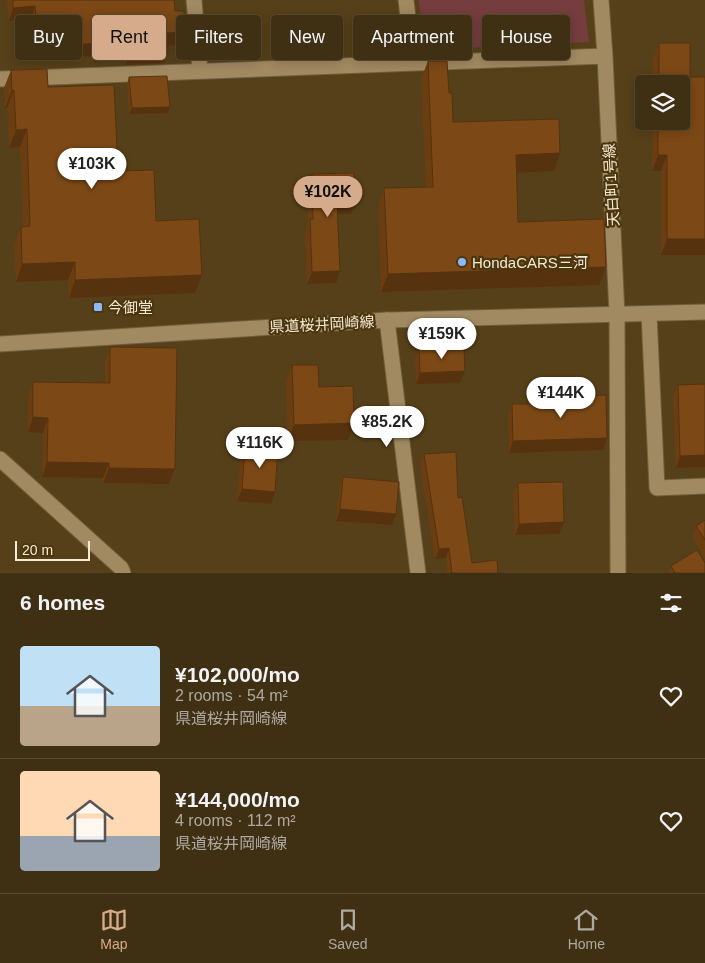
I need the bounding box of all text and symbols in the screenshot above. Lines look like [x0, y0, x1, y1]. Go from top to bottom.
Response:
chip: Buy [15, 15, 82, 60]
chip: Rent [92, 15, 166, 60]
chip: Filters [176, 15, 261, 60]
chip: New [271, 15, 343, 60]
chip: Apartment [353, 15, 472, 60]
chip: House [482, 15, 570, 60]
map controls [635, 75, 690, 130]
button: layers [635, 75, 690, 130]
street label: 天白町1号線 [600, 143, 622, 227]
pin: ¥103K [57, 148, 127, 190]
text: ¥103K [68, 155, 116, 172]
pin: ¥102K [293, 176, 363, 218]
text: ¥102K [304, 183, 352, 200]
place label: HondaCARS三河 [472, 254, 588, 271]
marker: HondaCARS三河 [456, 256, 468, 268]
place label: 今御堂 [108, 299, 153, 316]
marker: 今御堂 [92, 301, 104, 313]
street label: 県道桜井岡崎線 [269, 313, 375, 335]
pin: ¥159K [407, 318, 477, 360]
text: ¥159K [418, 325, 466, 342]
pin: ¥144K [526, 376, 596, 419]
text: ¥144K [537, 384, 585, 401]
pin: ¥85.2K [346, 406, 428, 448]
text: ¥85.2K [361, 413, 413, 430]
pin: ¥116K [225, 426, 295, 469]
text: ¥116K [237, 434, 283, 451]
scale bar [15, 538, 90, 561]
text: 20 m [22, 542, 53, 558]
icon: filters [657, 589, 685, 617]
text: 6 homes [20, 591, 105, 614]
text: ¥102,000/mo [175, 663, 300, 686]
icon: home [60, 666, 120, 726]
icon: heart [657, 682, 685, 710]
text: 2 rooms · 54 m² [175, 687, 288, 704]
text: 県道桜井岡崎線 [175, 710, 287, 727]
text: ¥144,000/mo [175, 788, 300, 811]
icon: home [60, 791, 120, 851]
icon: heart [657, 807, 685, 835]
text: 4 rooms · 112 m² [175, 812, 296, 829]
text: 県道桜井岡崎線 [175, 835, 287, 852]
tab: Map [100, 906, 128, 952]
tab: Saved [328, 906, 368, 952]
tab: Home [568, 906, 605, 952]

